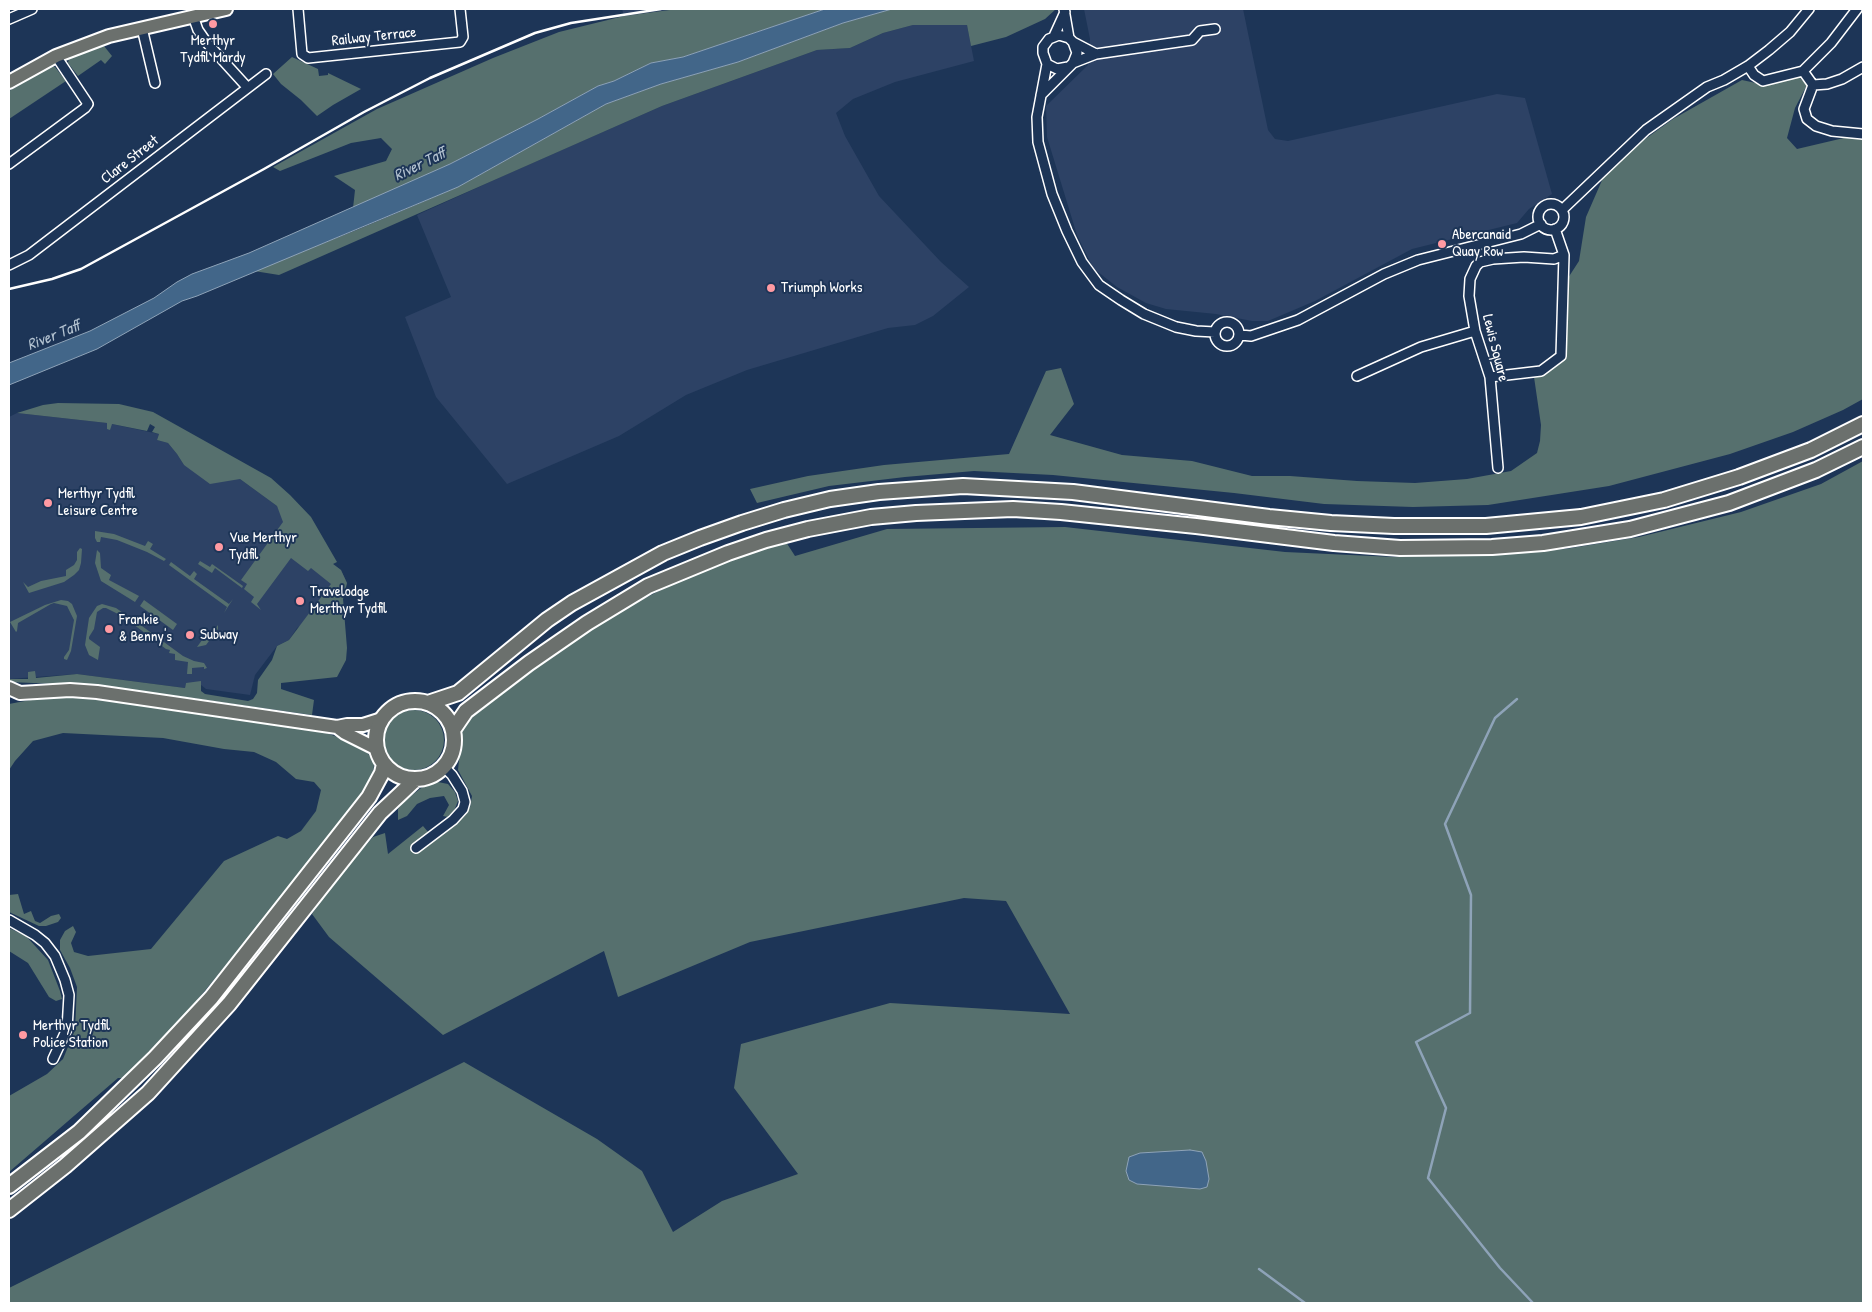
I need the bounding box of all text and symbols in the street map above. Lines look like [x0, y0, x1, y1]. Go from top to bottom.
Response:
marker: Merthyr Tydfil Mardy [207, 18, 219, 30]
street label: Railway Terrace [331, 24, 417, 50]
place label: Merthyr Tydfil Mardy [180, 32, 246, 67]
street label: Clare Street [98, 132, 162, 188]
water label: River Taff [391, 144, 449, 186]
place label: Abercanaid Quay Row [1452, 226, 1511, 261]
marker: Abercanaid Quay Row [1436, 238, 1448, 250]
place label: Triumph Works [781, 279, 863, 297]
marker: Triumph Works [765, 282, 777, 294]
street label: Lewis Square [1478, 313, 1512, 383]
water label: River Taff [25, 317, 83, 355]
place label: Merthyr Tydfil Leisure Centre [58, 485, 138, 520]
marker: Merthyr Tydfil Leisure Centre [42, 497, 54, 509]
place label: Vue Merthyr Tydfil [229, 529, 297, 564]
marker: Vue Merthyr Tydfil [213, 541, 225, 553]
place label: Travelodge Merthyr Tydfil [310, 583, 387, 618]
marker: Travelodge Merthyr Tydfil [294, 595, 306, 607]
place label: Frankie & Benny's [119, 611, 172, 646]
marker: Frankie & Benny's [103, 623, 115, 635]
place label: Subway [200, 626, 238, 644]
marker: Subway [184, 629, 196, 641]
place label: Merthyr Tydfil Police Station [33, 1017, 110, 1052]
marker: Merthyr Tydfil Police Station [17, 1029, 29, 1041]

